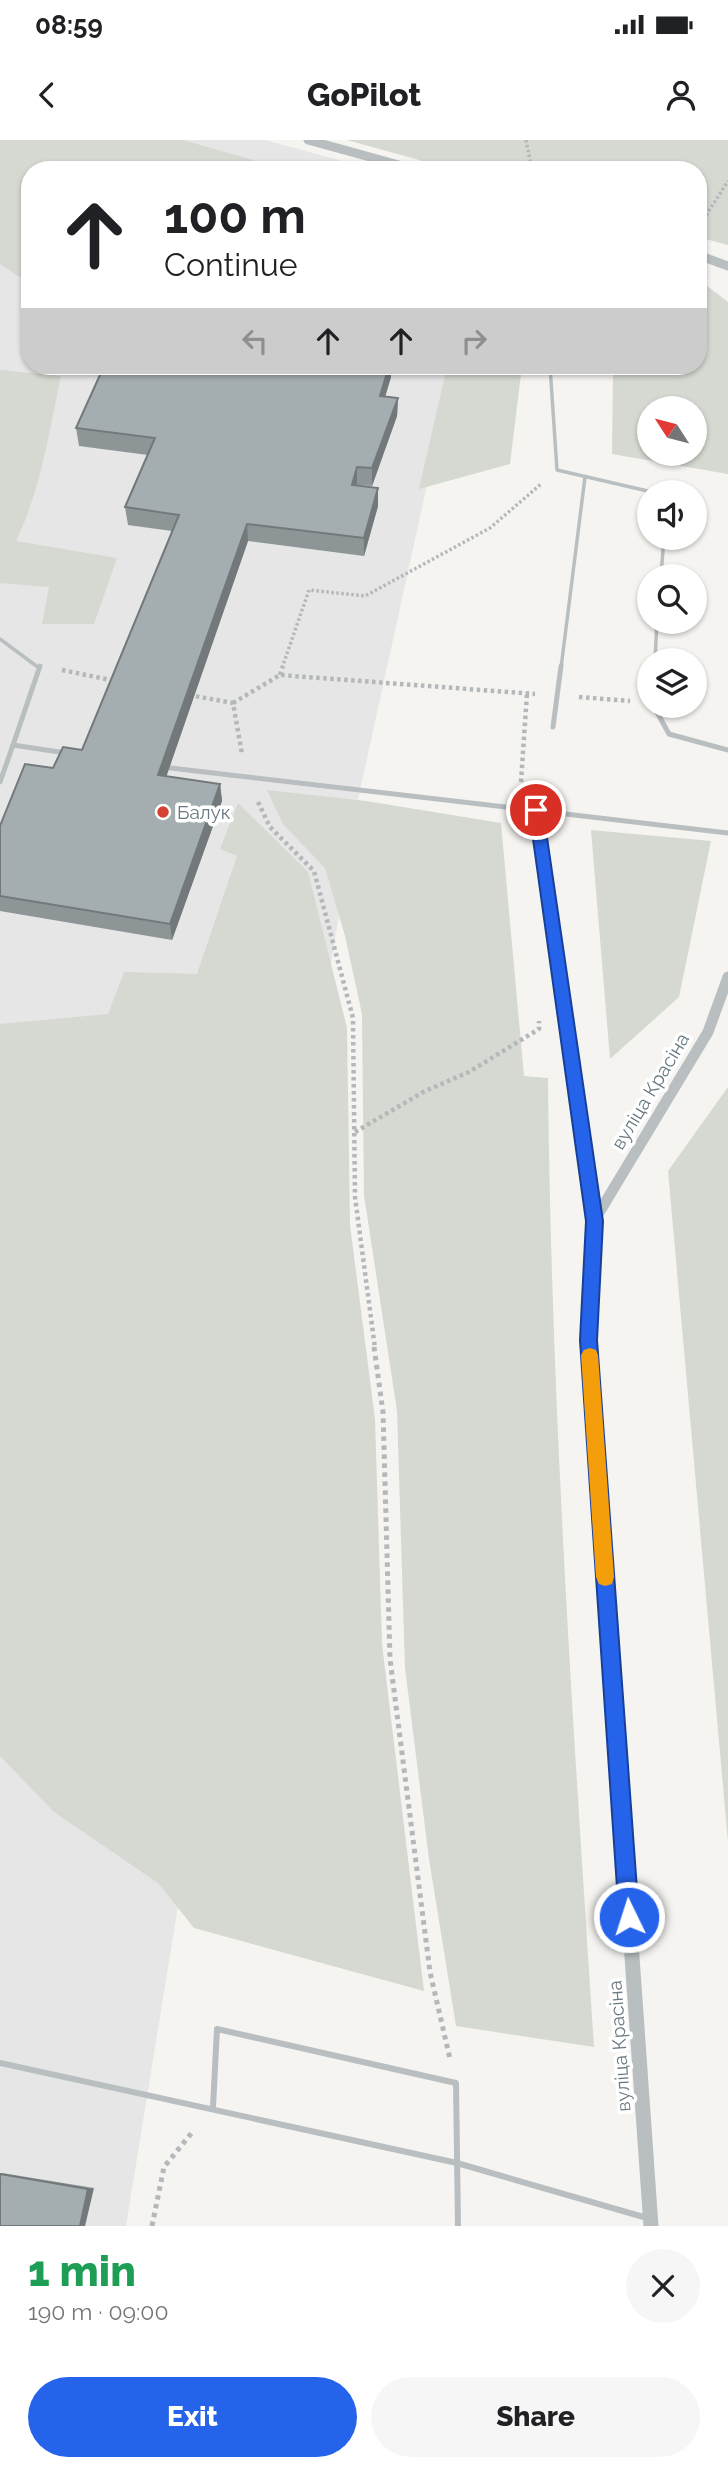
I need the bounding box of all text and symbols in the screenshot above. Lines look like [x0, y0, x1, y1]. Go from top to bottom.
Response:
text: 08:59 [35, 10, 103, 40]
icon: back [28, 76, 66, 114]
text: GoPilot [307, 76, 421, 113]
icon: person [662, 76, 700, 114]
text: 100 m [164, 187, 306, 244]
icon: ahead [49, 189, 140, 280]
text: Continue [164, 246, 298, 283]
icon: left [236, 322, 274, 360]
icon: ahead [309, 322, 347, 360]
icon: ahead [382, 322, 420, 360]
icon: right [455, 322, 493, 360]
north arrow [637, 396, 707, 466]
map controls [637, 396, 707, 718]
button: sound [637, 480, 707, 550]
button: search [637, 564, 707, 634]
button: layers [637, 648, 707, 718]
pin [506, 780, 566, 840]
icon: arrive [517, 791, 555, 829]
place label: Балук [177, 801, 231, 823]
marker: Балук [155, 804, 171, 820]
street label: вуліца Красіна [607, 1029, 693, 1153]
position arrow [592, 1880, 666, 1954]
street label: вуліца Красіна [603, 1980, 635, 2112]
text: 1 min [28, 2247, 136, 2296]
button: close [626, 2249, 700, 2323]
text: 190 m · 09:00 [28, 2298, 169, 2325]
button: Exit [28, 2377, 357, 2457]
button: Share [371, 2377, 700, 2457]

